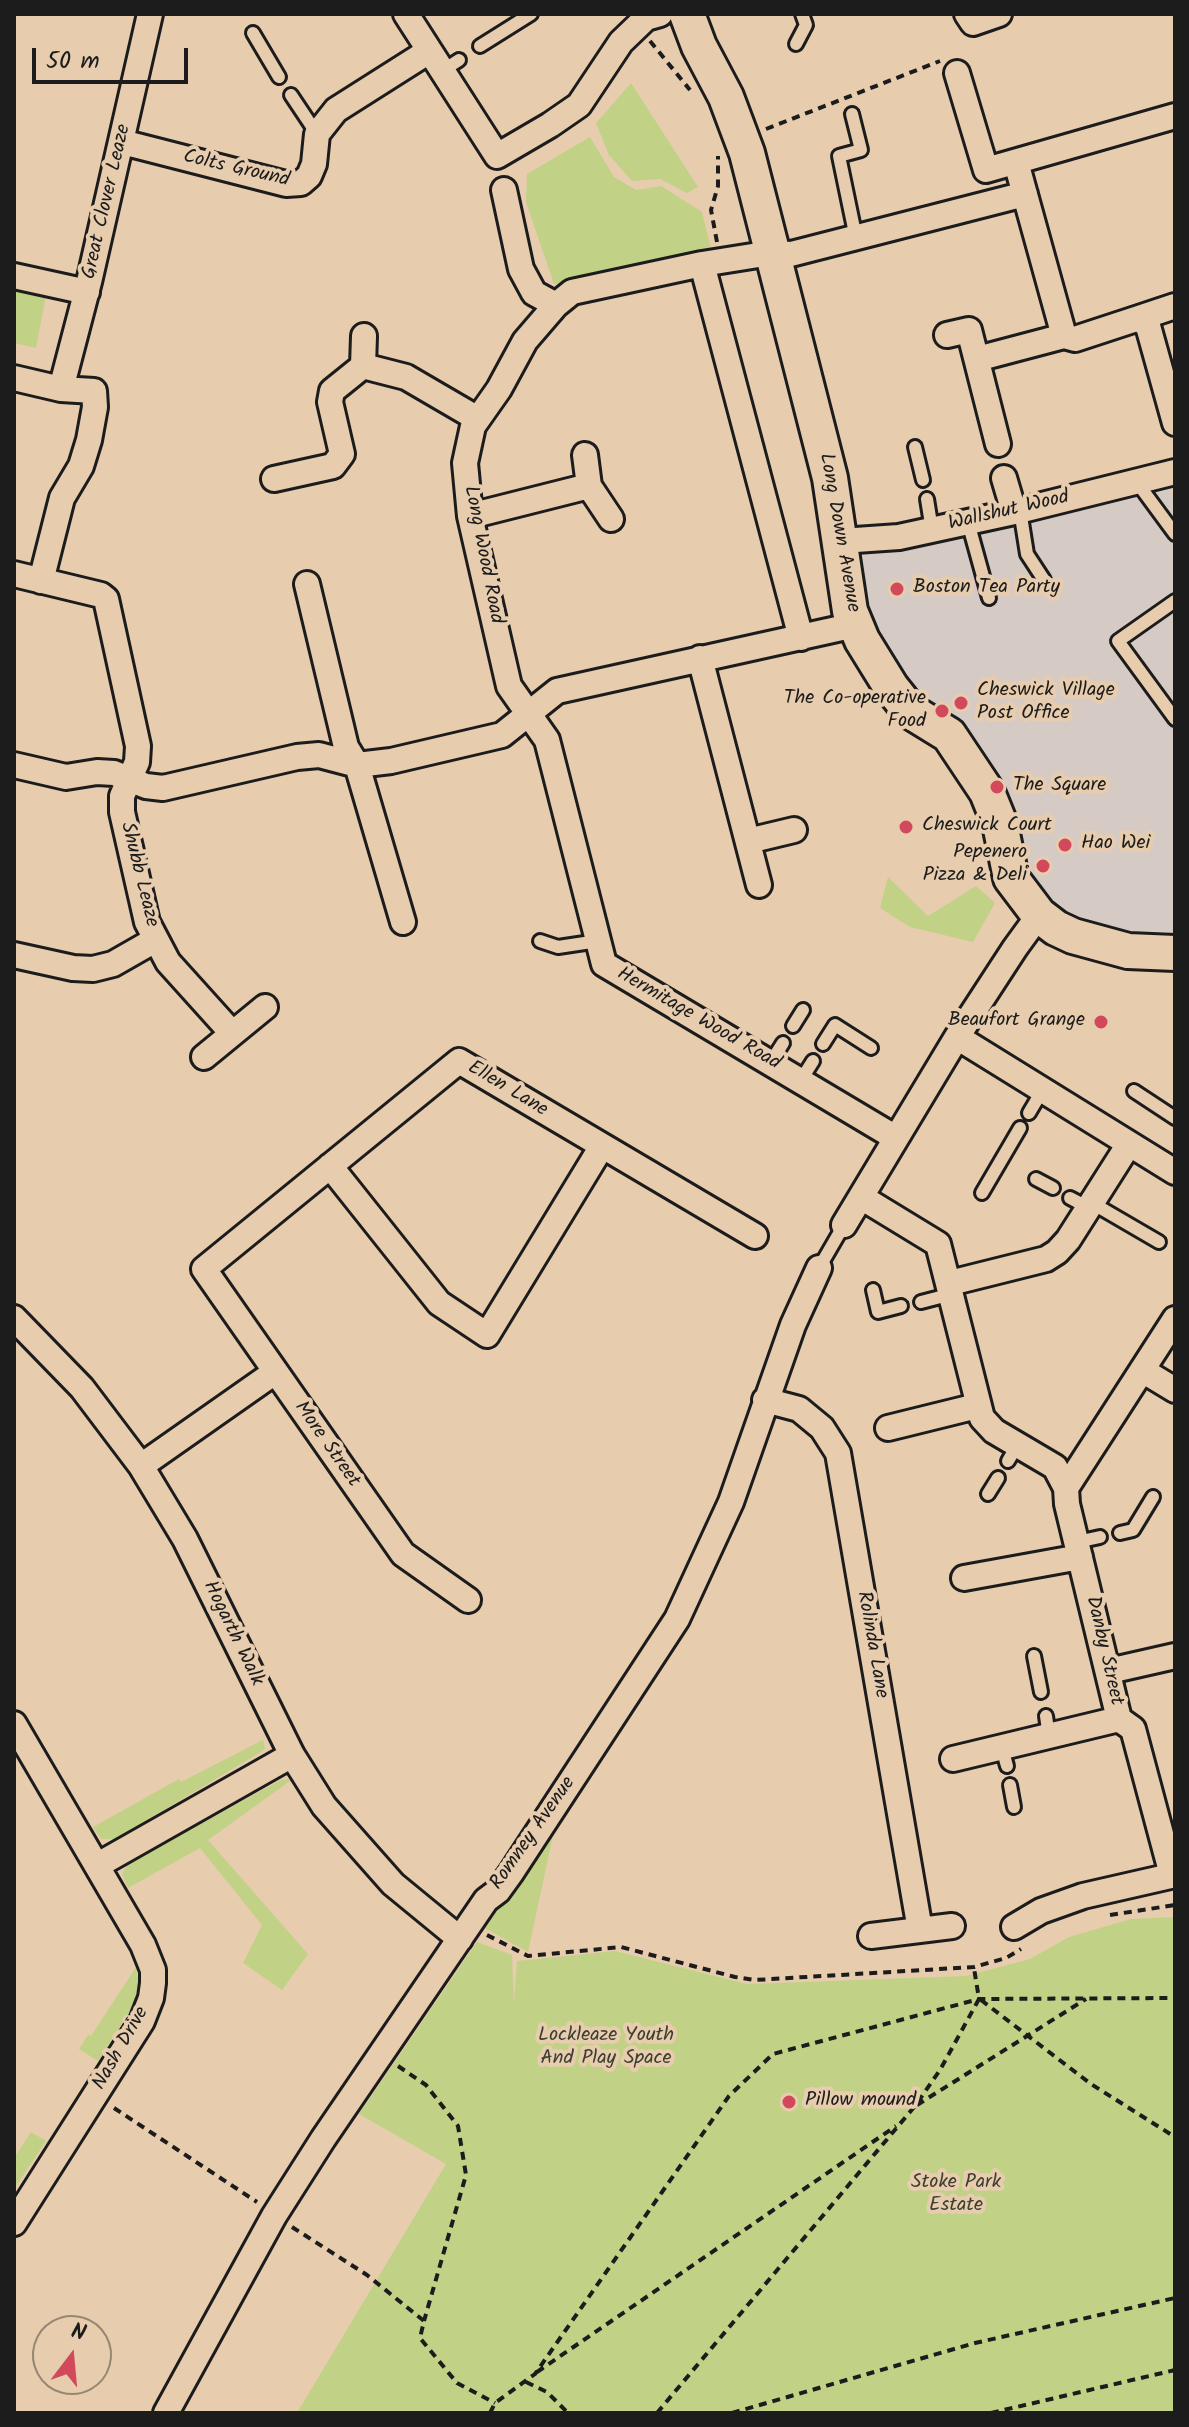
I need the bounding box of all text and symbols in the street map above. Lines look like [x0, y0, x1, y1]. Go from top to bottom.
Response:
scale bar [36, 32, 192, 82]
text: 50 m [46, 42, 100, 81]
street label: Great Clover Leaze [79, 122, 137, 282]
street label: Colts Ground [180, 146, 292, 194]
street label: Long Down Avenue [812, 452, 864, 614]
street label: Long Wood Road [457, 484, 507, 626]
street label: Wallshut Wood [946, 486, 1072, 538]
place label: Boston Tea Party [913, 577, 1060, 601]
marker: Boston Tea Party [888, 580, 906, 598]
place label: Cheswick Village Post Office [977, 680, 1115, 727]
place label: The Co-operative Food [784, 688, 926, 735]
marker: Cheswick Village Post Office [952, 694, 970, 712]
marker: The Co-operative Food [933, 702, 951, 720]
place label: The Square [1013, 775, 1106, 799]
marker: The Square [988, 778, 1006, 796]
place label: Cheswick Court [922, 815, 1052, 839]
marker: Cheswick Court [897, 818, 915, 836]
street label: Shubb Leaze [113, 820, 163, 930]
place label: Hao Wei [1081, 833, 1150, 857]
marker: Hao Wei [1056, 836, 1074, 854]
place label: Pepenero Pizza & Deli [923, 842, 1027, 889]
marker: Pepenero Pizza & Deli [1034, 857, 1052, 875]
street label: Hermitage Wood Road [612, 963, 784, 1077]
place label: Beaufort Grange [948, 1010, 1085, 1034]
marker: Beaufort Grange [1092, 1013, 1110, 1031]
street label: Ellen Lane [463, 1057, 551, 1123]
street label: More Street [288, 1397, 364, 1493]
street label: Hogarth Walk [196, 1578, 268, 1690]
street label: Rolinda Lane [850, 1590, 892, 1700]
street label: Danby Street [1079, 1594, 1127, 1708]
street label: Romney Avenue [486, 1773, 582, 1895]
street label: Nash Drive [89, 2003, 155, 2095]
park label: Lockleaze Youth And Play Space [538, 2025, 674, 2072]
place label: Pillow mound [805, 2090, 916, 2114]
marker: Pillow mound [780, 2093, 798, 2111]
park label: Stoke Park Estate [911, 2172, 1001, 2219]
north arrow [32, 2315, 112, 2395]
text: N [67, 2315, 90, 2352]

